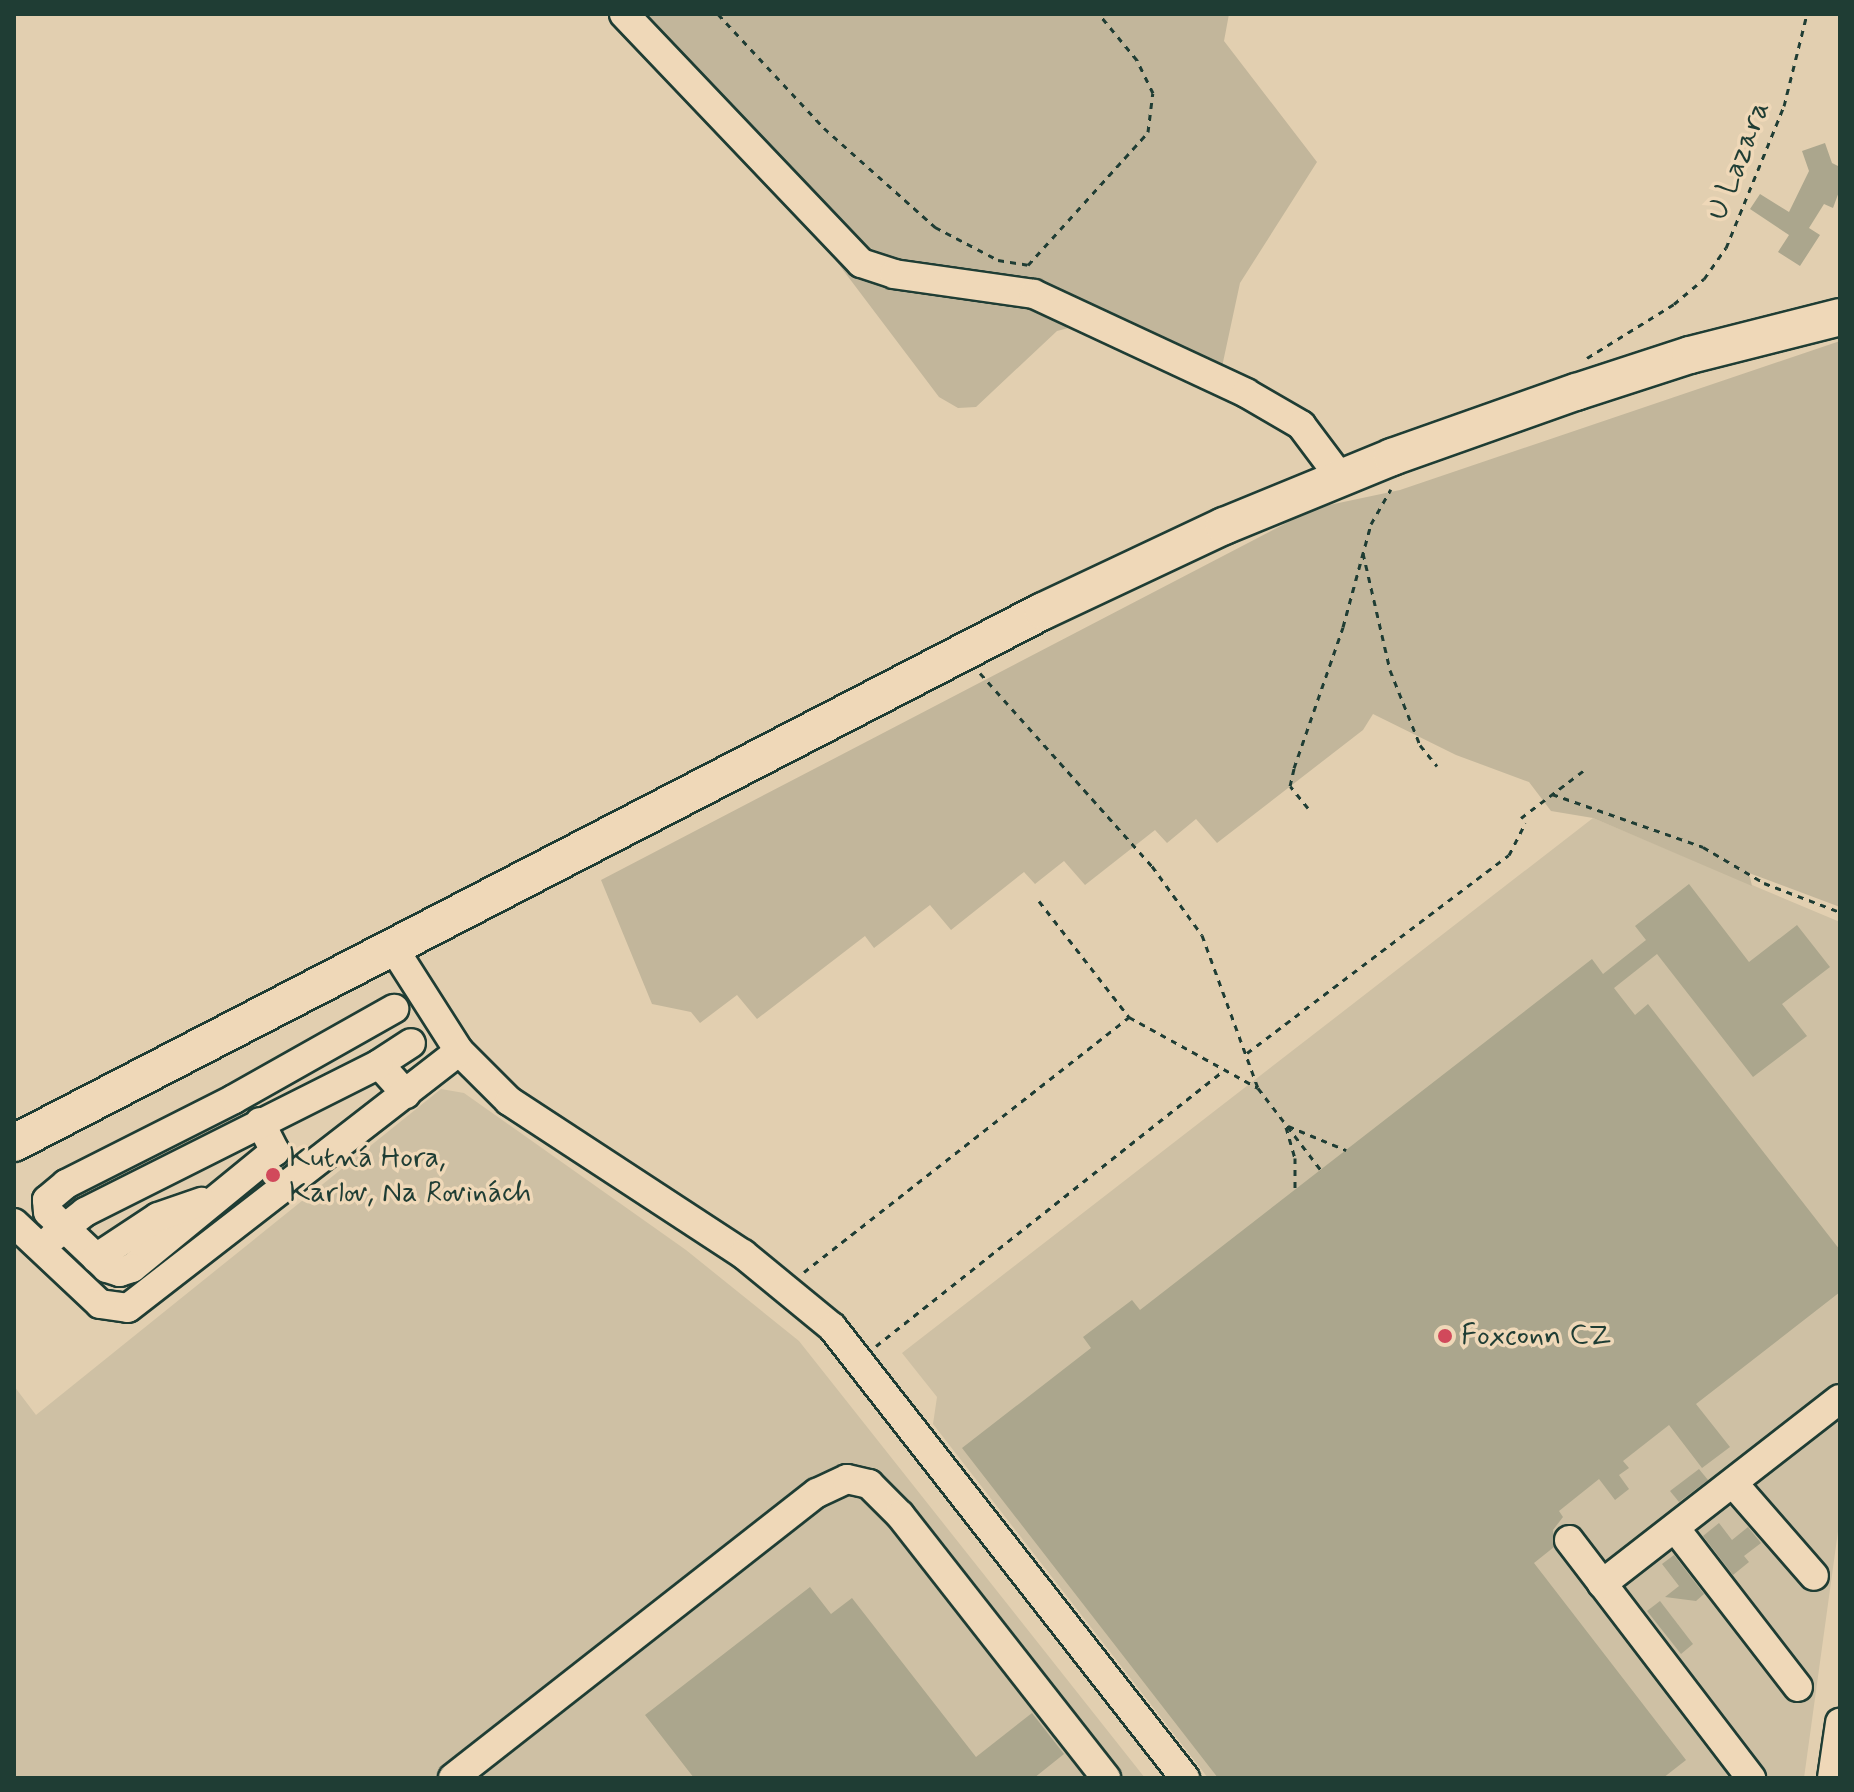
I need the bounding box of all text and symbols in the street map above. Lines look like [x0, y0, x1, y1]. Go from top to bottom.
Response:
street label: U Lazara [1700, 97, 1778, 225]
place label: Kutná Hora, Karlov, Na Rovinách [289, 1140, 532, 1210]
marker: Kutná Hora, Karlov, Na Rovinách [264, 1166, 282, 1184]
place label: Foxconn CZ [1461, 1318, 1609, 1354]
marker: Foxconn CZ [1436, 1327, 1454, 1345]

